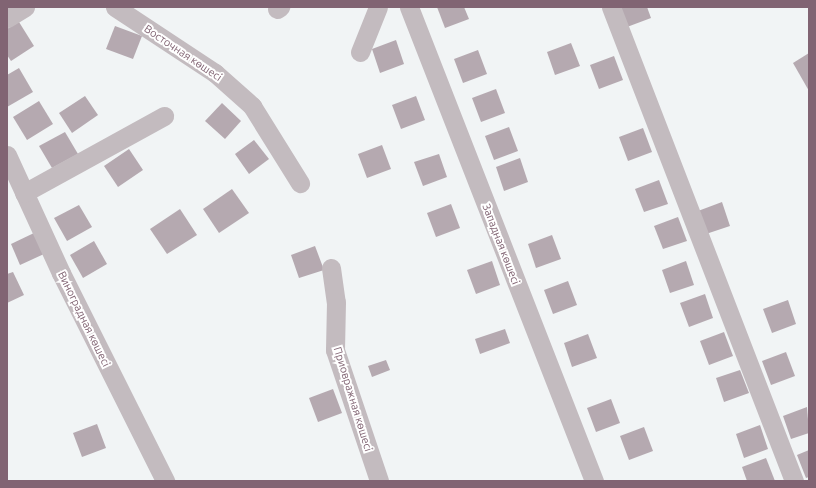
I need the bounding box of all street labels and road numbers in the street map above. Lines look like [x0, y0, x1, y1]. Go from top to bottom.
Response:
street label: Восточная көшесі [142, 22, 224, 84]
street label: Западная көшесі [480, 202, 522, 286]
street label: Виноградная көшесі [55, 269, 113, 369]
street label: Приовражная көшесі [331, 345, 375, 453]

